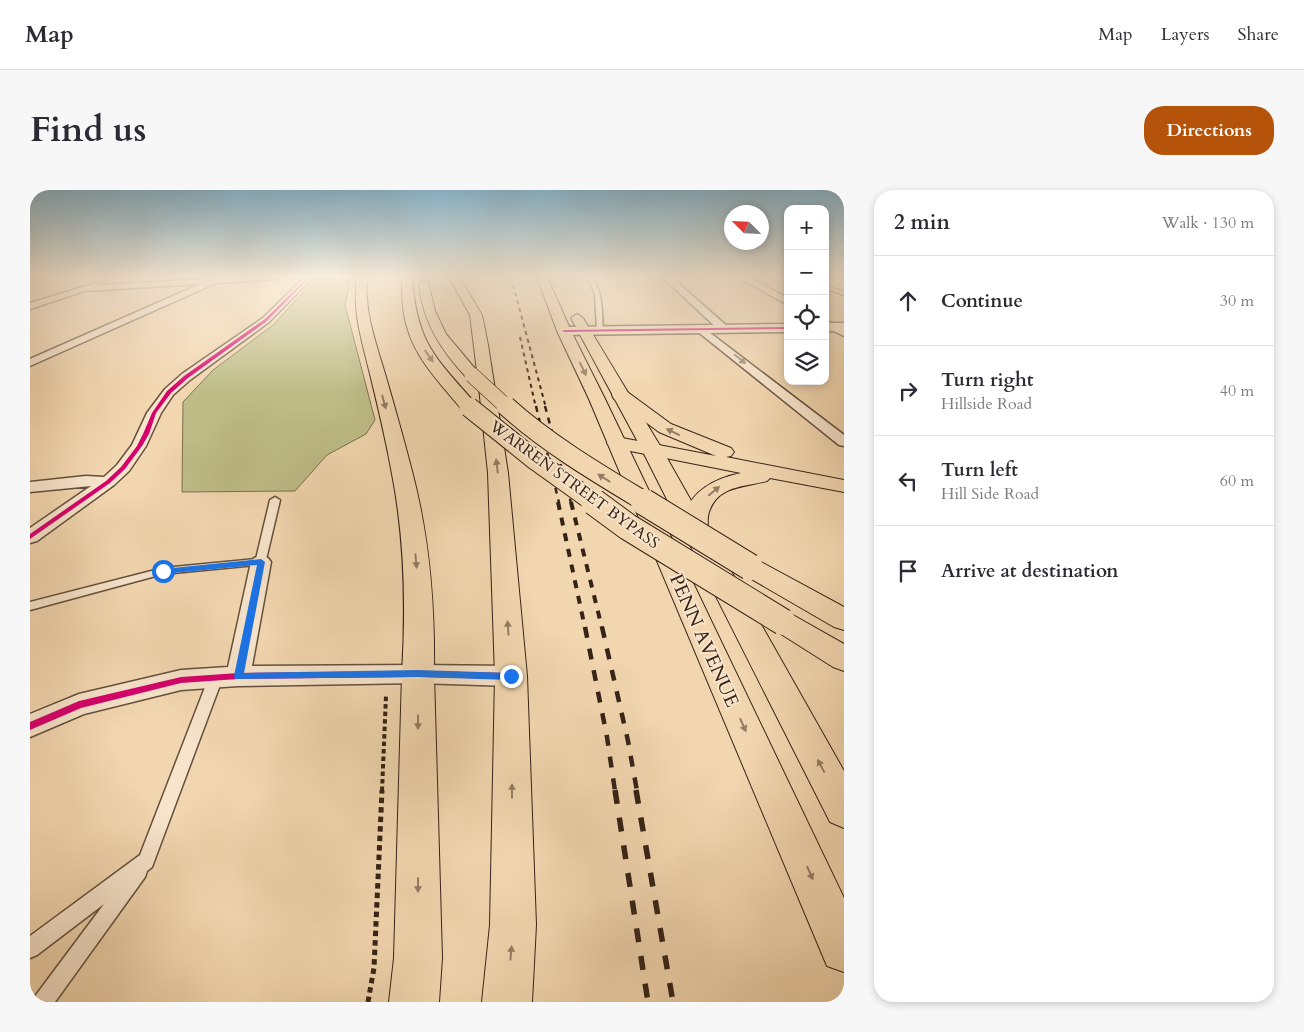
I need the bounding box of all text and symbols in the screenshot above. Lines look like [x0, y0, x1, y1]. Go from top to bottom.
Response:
text: Map [25, 18, 74, 51]
text: Map [1098, 22, 1133, 47]
text: Layers [1161, 22, 1210, 47]
text: Share [1238, 22, 1279, 47]
text: Find us [30, 106, 146, 154]
button: Directions [1144, 106, 1274, 155]
north arrow [724, 205, 769, 250]
map controls [784, 205, 829, 385]
button: + [784, 205, 829, 250]
text: 2 min [894, 208, 950, 237]
text: Walk · 130 m [1162, 212, 1254, 234]
button: − [784, 250, 829, 295]
icon: ahead [894, 287, 922, 315]
text: Continue [941, 288, 1023, 314]
text: 30 m [1220, 290, 1254, 312]
button: locate [784, 295, 829, 340]
button: layers [784, 340, 829, 385]
one-way arrow [424, 349, 434, 363]
one-way arrow [733, 354, 746, 365]
one-way arrow [579, 362, 587, 376]
text: Turn right [941, 367, 1033, 393]
icon: right [894, 377, 922, 405]
text: 40 m [1220, 380, 1254, 402]
text: Hillside Road [941, 393, 1032, 415]
one-way arrow [381, 394, 389, 409]
street label: WARREN STREET BYPASS [484, 415, 664, 554]
one-way arrow [666, 427, 681, 436]
one-way arrow [493, 457, 501, 473]
text: Turn left [941, 457, 1018, 483]
icon: left [894, 467, 922, 495]
text: 60 m [1220, 470, 1254, 492]
one-way arrow [598, 473, 611, 482]
text: Hill Side Road [941, 483, 1039, 505]
one-way arrow [707, 485, 720, 496]
one-way arrow [413, 553, 421, 569]
icon: arrive [894, 557, 922, 585]
text: Arrive at destination [941, 558, 1118, 584]
route start [152, 560, 175, 583]
street label: PENN AVENUE [663, 570, 745, 711]
one-way arrow [503, 619, 511, 635]
route end [500, 665, 523, 688]
one-way arrow [414, 715, 422, 731]
one-way arrow [740, 718, 748, 732]
one-way arrow [817, 758, 825, 773]
one-way arrow [508, 783, 516, 799]
one-way arrow [806, 866, 814, 880]
one-way arrow [414, 877, 422, 893]
one-way arrow [507, 945, 515, 961]

